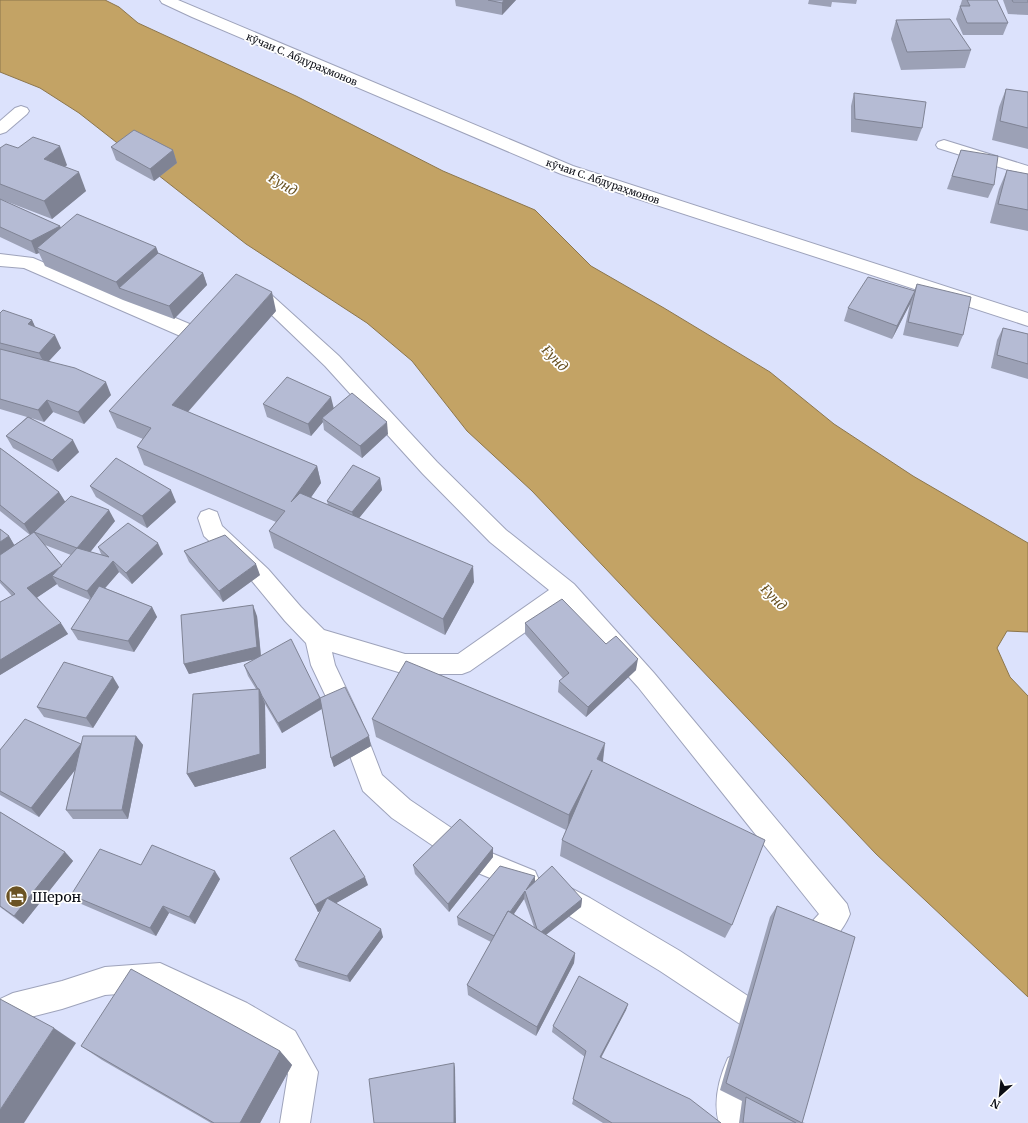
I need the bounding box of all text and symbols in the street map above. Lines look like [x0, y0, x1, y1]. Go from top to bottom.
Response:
street label: кӯчаи С. Абдураҳмонов [244, 30, 359, 89]
street label: кӯчаи С. Абдураҳмонов [544, 156, 661, 207]
water label: Ғунд [266, 169, 300, 200]
water label: Ғунд [538, 342, 572, 375]
water label: Ғунд [757, 581, 791, 614]
hotel icon: Шерон [4, 884, 30, 910]
place label: Шерон [32, 888, 81, 906]
north arrow [980, 1075, 1020, 1115]
text: N [988, 1096, 1003, 1112]

